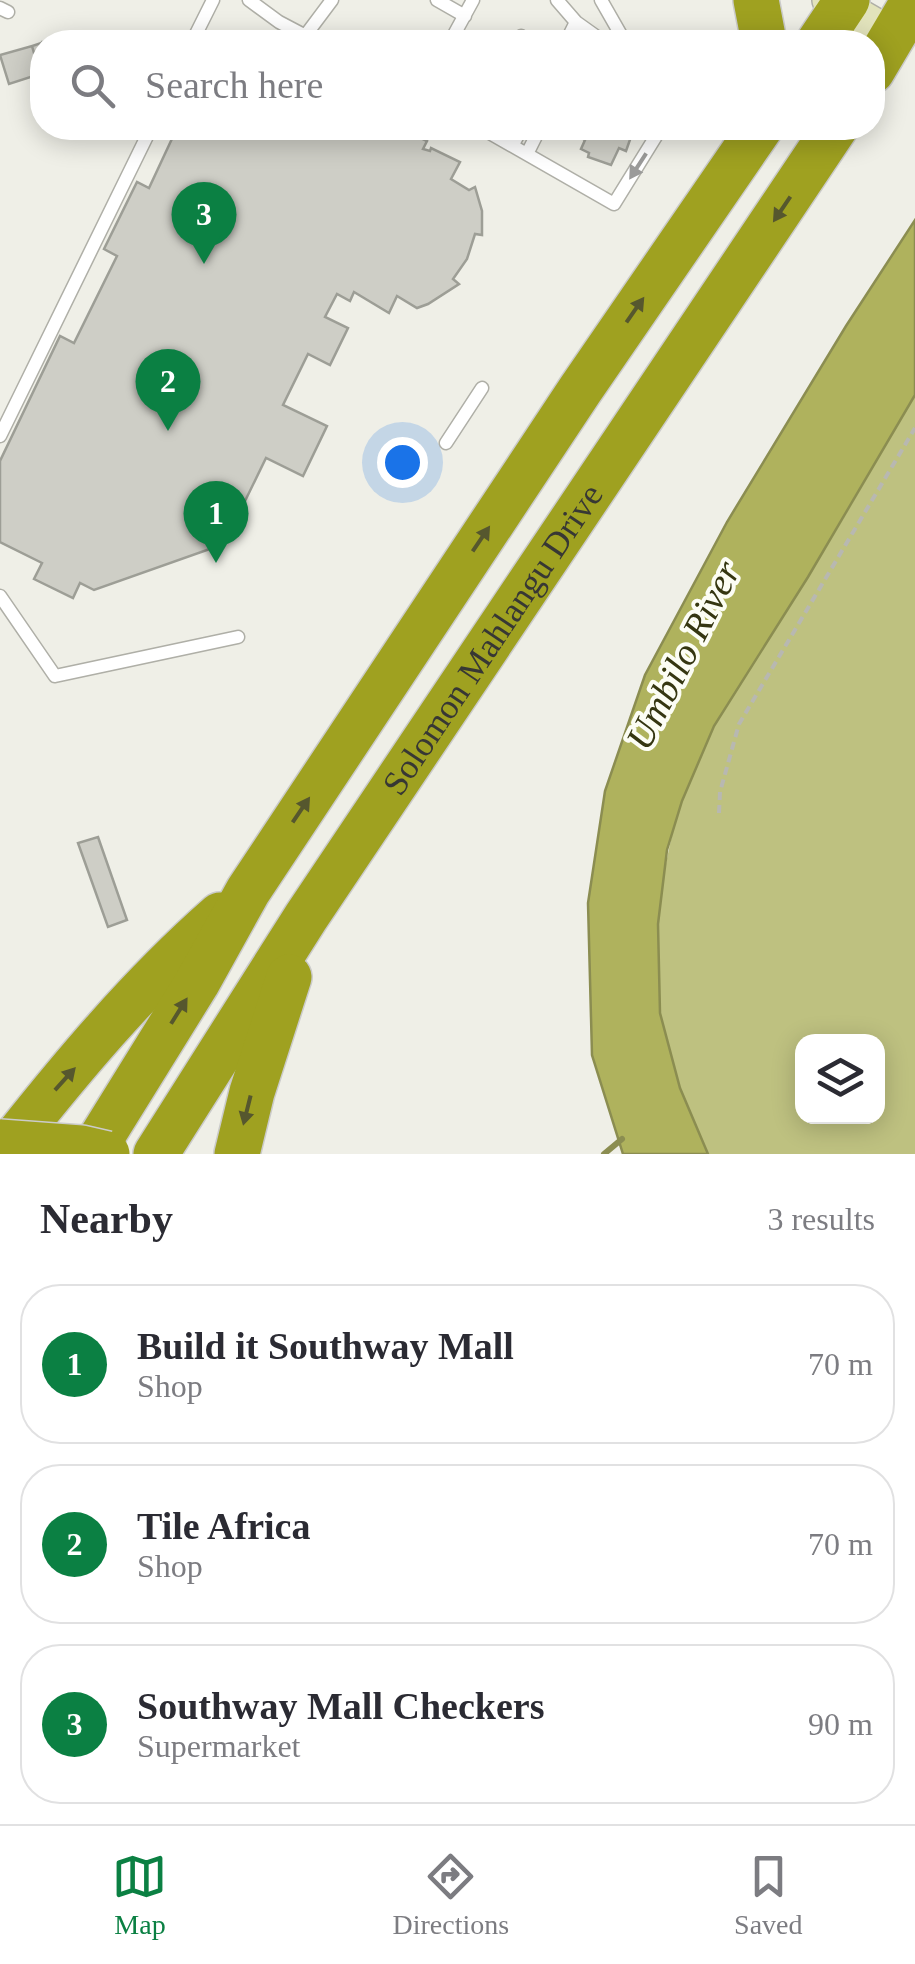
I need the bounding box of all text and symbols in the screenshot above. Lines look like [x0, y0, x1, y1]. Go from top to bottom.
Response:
search box [30, 30, 885, 140]
icon: search [65, 58, 120, 113]
text: Search here [145, 64, 323, 106]
one-way arrow [630, 152, 648, 180]
pin: 3 [172, 182, 236, 264]
one-way arrow [773, 195, 791, 222]
one-way arrow [625, 296, 644, 323]
pin: 2 [136, 348, 200, 431]
your location [377, 437, 428, 488]
street label: Solomon Mahlangu Drive [374, 476, 610, 802]
pin: 1 [184, 480, 248, 563]
one-way arrow [471, 525, 490, 553]
water label: Umbilo River [618, 554, 749, 756]
one-way arrow [292, 796, 310, 823]
one-way arrow [170, 997, 187, 1025]
map controls [795, 1034, 885, 1124]
button: layers [795, 1034, 885, 1124]
one-way arrow [53, 1067, 76, 1091]
one-way arrow [239, 1095, 254, 1126]
text: Nearby [40, 1196, 173, 1242]
text: 3 results [767, 1201, 875, 1237]
text: Build it Southway Mall [137, 1325, 514, 1367]
text: 1 [67, 1346, 83, 1382]
text: 70 m [808, 1346, 873, 1382]
text: Shop [137, 1368, 203, 1404]
text: Tile Africa [137, 1505, 310, 1547]
text: 2 [67, 1526, 83, 1562]
text: 70 m [808, 1526, 873, 1562]
text: Shop [137, 1548, 203, 1584]
text: Southway Mall Checkers [137, 1685, 544, 1727]
text: 3 [67, 1706, 83, 1742]
text: 90 m [808, 1706, 873, 1742]
text: Supermarket [137, 1728, 301, 1764]
tab: Map [112, 1849, 167, 1941]
tab: Directions [392, 1849, 509, 1941]
tab: Saved [734, 1849, 803, 1941]

